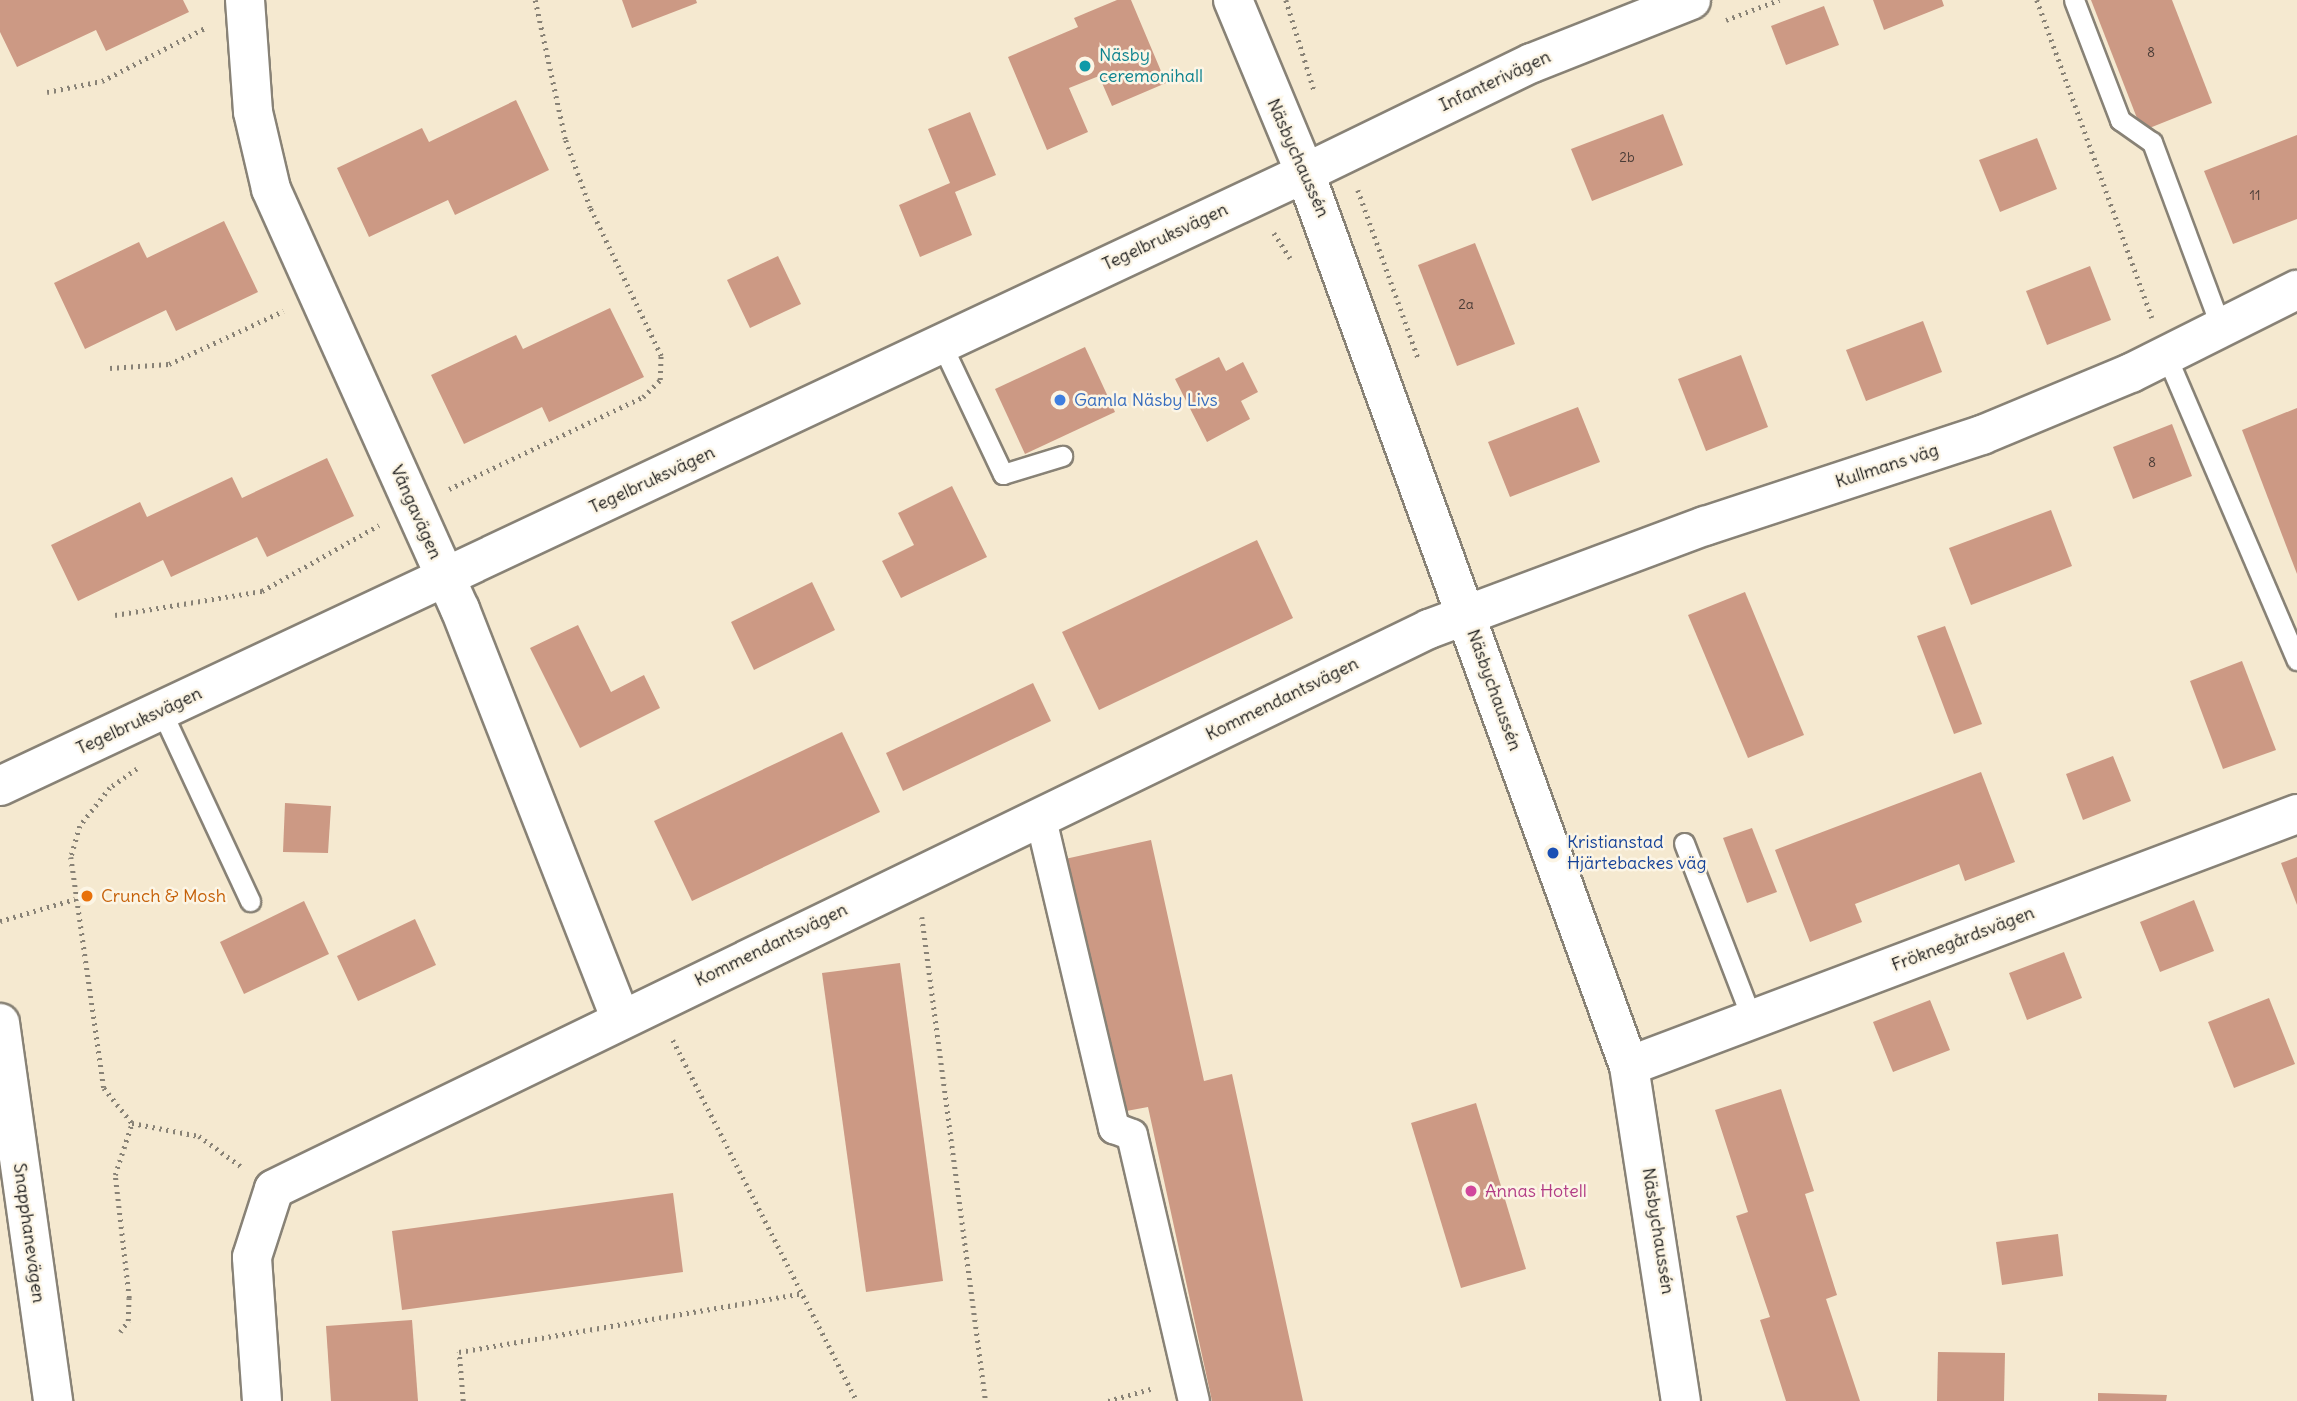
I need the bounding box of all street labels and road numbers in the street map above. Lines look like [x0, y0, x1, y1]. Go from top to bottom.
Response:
street label: Infanterivägen [1436, 46, 1554, 116]
street label: Näsbychaussén [1262, 95, 1334, 221]
street label: Tegelbruksvägen [1099, 199, 1231, 275]
street label: Kullmans väg [1833, 439, 1941, 493]
street label: Tegelbruksvägen [586, 442, 718, 518]
street label: Vångavägen [386, 462, 446, 562]
street label: Näsbychaussén [1462, 626, 1526, 754]
street label: Kommendantsvägen [1202, 653, 1362, 745]
street label: Tegelbruksvägen [73, 683, 205, 759]
street label: Kommendantsvägen [691, 899, 851, 991]
street label: Fröknegårdsvägen [1889, 902, 2037, 976]
street label: Snapphanevägen [8, 1162, 50, 1304]
street label: Näsbychaussén [1637, 1166, 1679, 1296]

